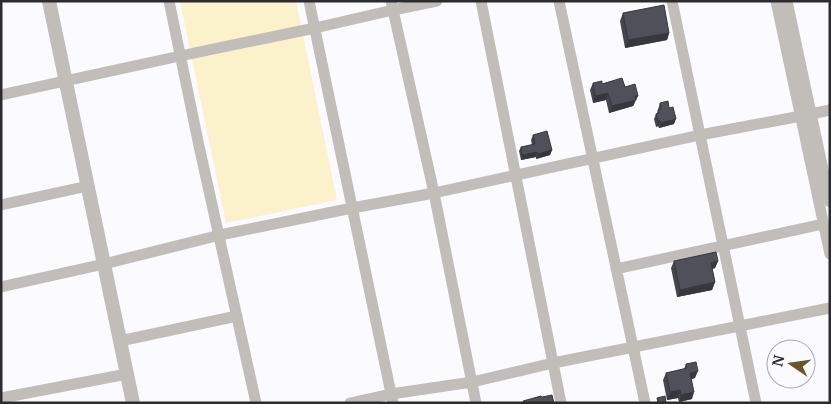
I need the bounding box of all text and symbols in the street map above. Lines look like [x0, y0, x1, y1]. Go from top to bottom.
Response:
north arrow [766, 339, 816, 389]
text: N [768, 354, 788, 368]

